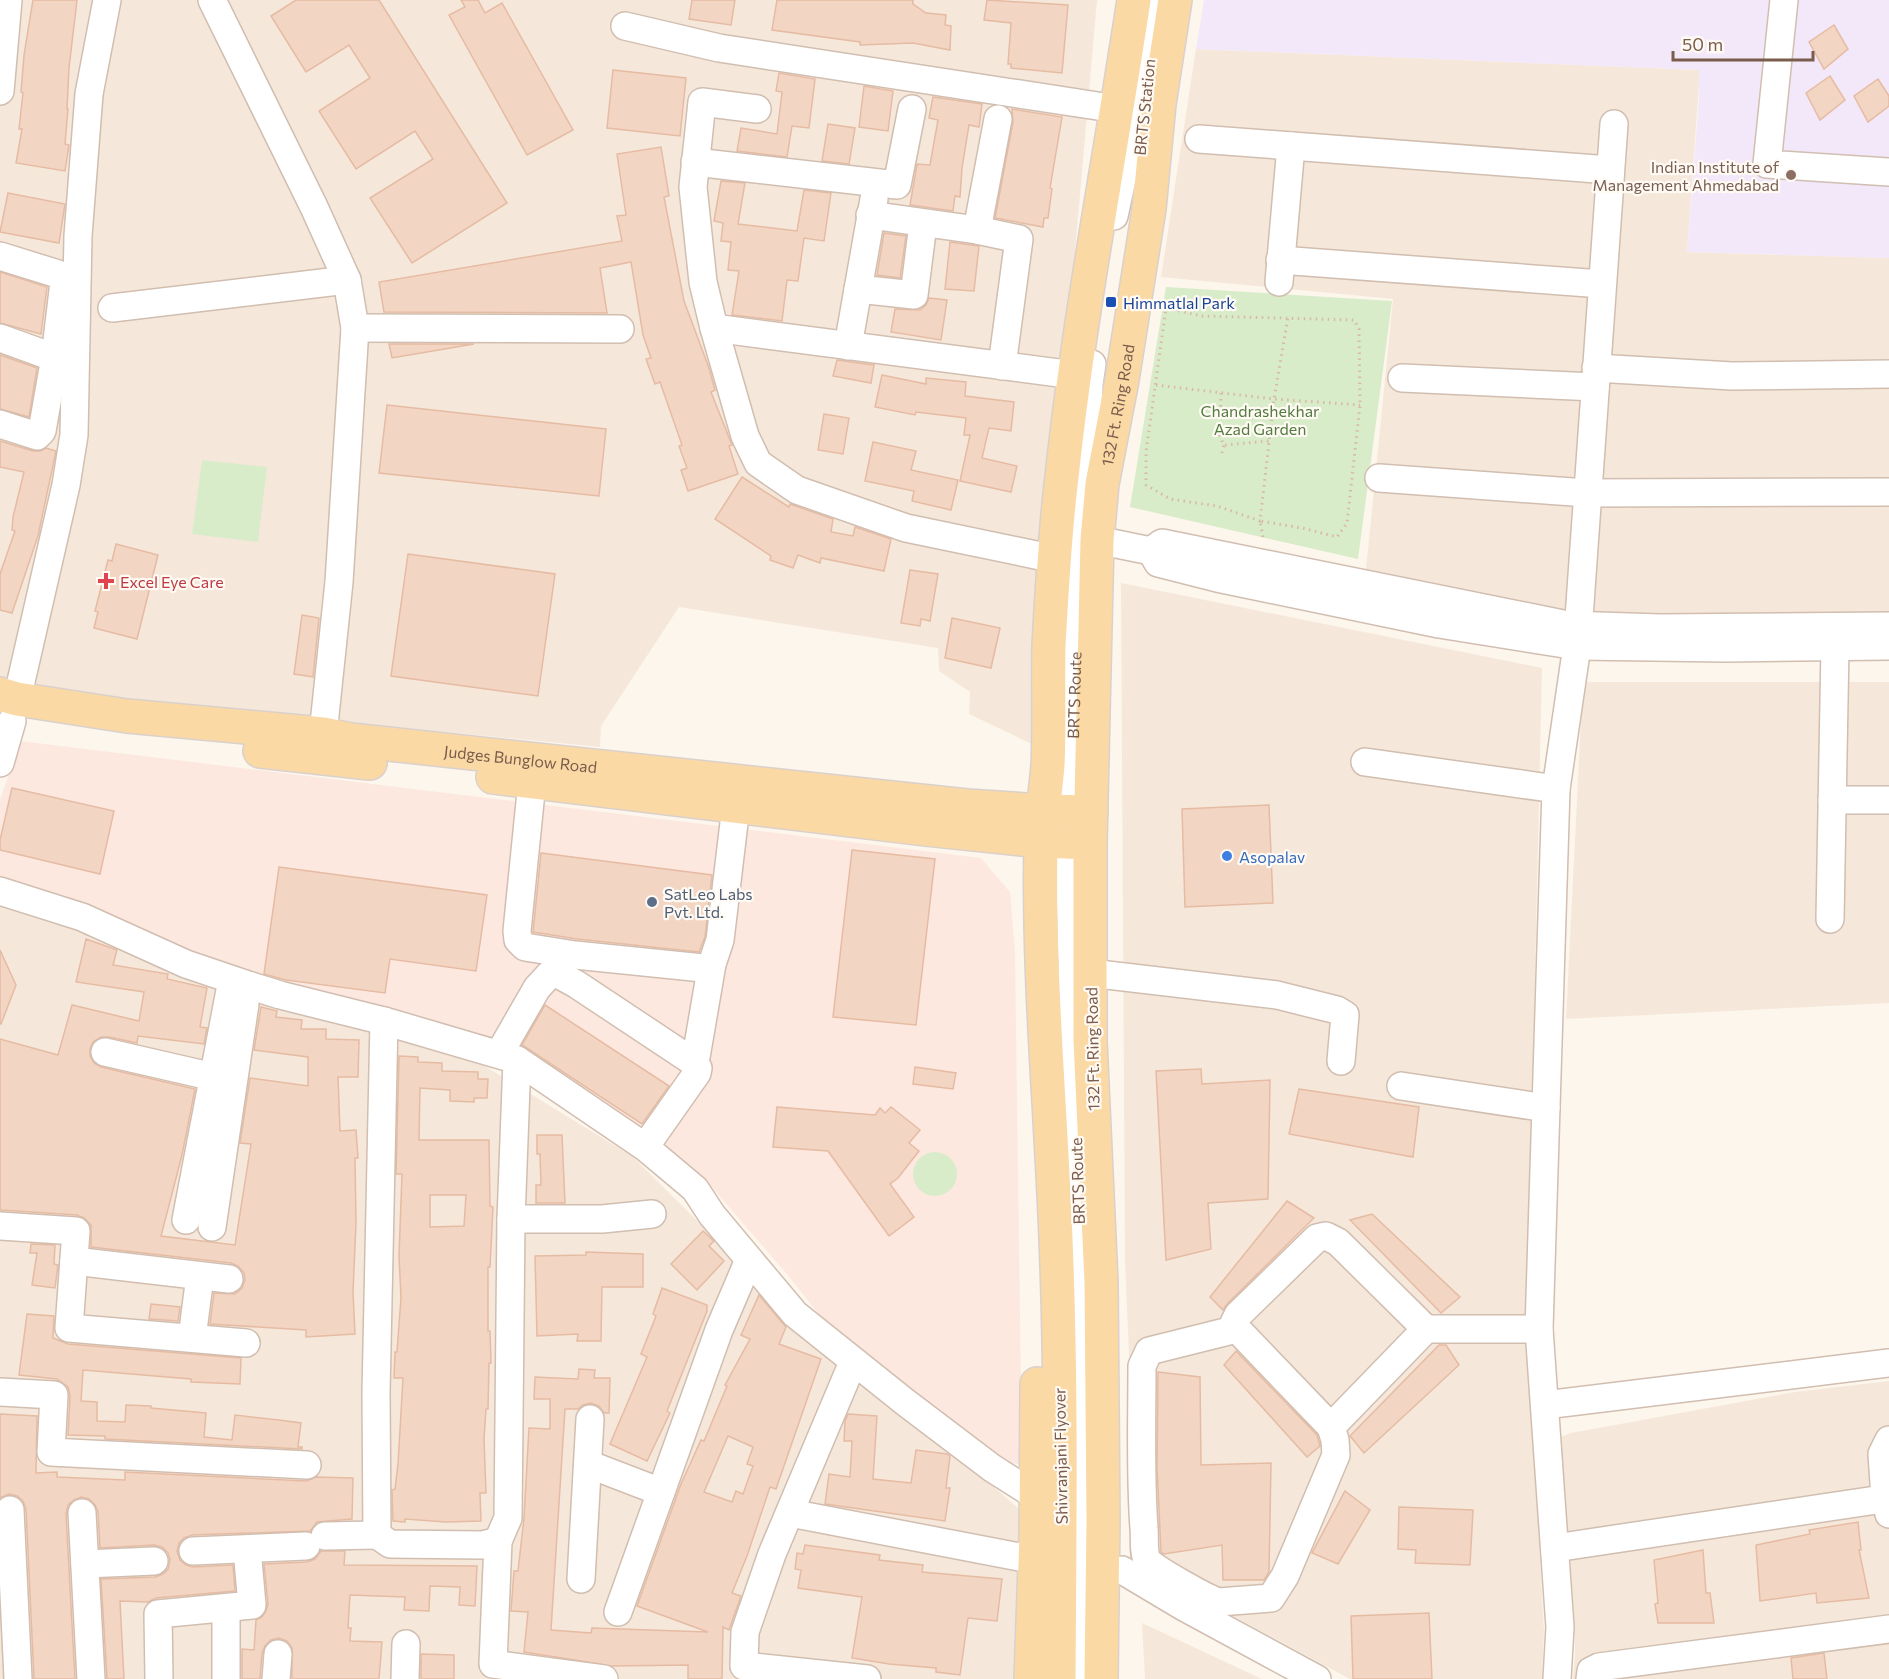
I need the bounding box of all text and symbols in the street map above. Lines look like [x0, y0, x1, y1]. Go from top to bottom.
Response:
scale bar [1673, 24, 1812, 62]
text: 50 m [1682, 33, 1723, 55]
street label: BRTS Station [1129, 58, 1159, 156]
place label: Indian Institute of Management Ahmedabad [1593, 157, 1780, 194]
marker: Indian Institute of Management Ahmedabad [1784, 168, 1798, 182]
place label: Himmatlal Park [1123, 293, 1235, 312]
marker: Himmatlal Park [1104, 295, 1118, 309]
street label: 132 Ft. Ring Road [1096, 343, 1137, 468]
park label: Chandrashekhar Azad Garden [1201, 401, 1320, 438]
marker: Excel Eye Care [97, 572, 115, 590]
place label: Excel Eye Care [120, 572, 224, 591]
street label: BRTS Route [1062, 651, 1084, 739]
street label: Judges Bunglow Road [443, 741, 598, 776]
place label: Asopalav [1239, 847, 1305, 866]
marker: Asopalav [1220, 849, 1234, 863]
place label: SatLeo Labs Pvt. Ltd. [664, 884, 753, 921]
marker: SatLeo Labs Pvt. Ltd. [645, 895, 659, 909]
street label: 132 Ft. Ring Road [1081, 987, 1103, 1111]
street label: BRTS Route [1066, 1137, 1088, 1225]
street label: Shivranjani Flyover [1049, 1387, 1071, 1525]

